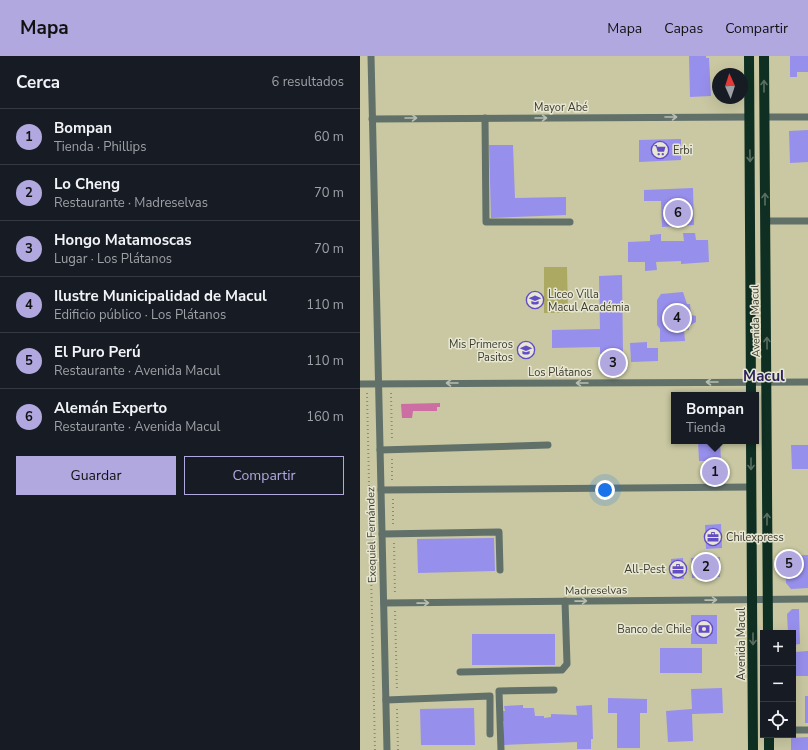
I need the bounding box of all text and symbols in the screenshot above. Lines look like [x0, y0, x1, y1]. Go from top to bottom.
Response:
text: Mapa [20, 15, 69, 41]
text: Mapa [607, 19, 642, 38]
text: Capas [664, 19, 703, 38]
text: Compartir [725, 19, 788, 38]
north arrow [712, 68, 748, 104]
text: Cerca [16, 71, 60, 94]
text: 6 resultados [272, 73, 344, 91]
one-way arrow [760, 80, 768, 93]
street label: Mayor Abé [534, 100, 588, 115]
one-way arrow [664, 113, 677, 121]
one-way arrow [404, 114, 417, 122]
one-way arrow [534, 114, 547, 122]
text: Bompan [54, 118, 112, 138]
text: 1 [25, 128, 33, 146]
text: 60 m [314, 128, 344, 146]
text: Tienda · Phillips [54, 138, 146, 156]
supermarket icon: Erbi [650, 140, 670, 160]
place label: Erbi [673, 143, 692, 158]
one-way arrow [746, 149, 753, 162]
text: Lo Cheng [54, 174, 120, 194]
text: 2 [25, 184, 33, 202]
text: 70 m [314, 184, 344, 202]
one-way arrow [761, 193, 769, 206]
text: Restaurante · Madreselvas [54, 194, 208, 212]
pin: 6 [665, 198, 691, 228]
text: Hongo Matamoscas [54, 230, 192, 250]
text: 3 [25, 240, 33, 258]
text: 70 m [314, 240, 344, 258]
text: Lugar · Los Plátanos [54, 250, 172, 268]
street label: Avenida Macul [747, 284, 764, 358]
text: Ilustre Municipalidad de Macul [54, 286, 267, 306]
place label: Liceo Villa Macul Académia [548, 287, 630, 315]
school or university icon: Liceo Villa Macul Académia [525, 290, 545, 310]
text: 4 [25, 296, 33, 314]
text: 110 m [306, 296, 344, 314]
pin: 4 [664, 303, 690, 333]
text: Edificio público · Los Plátanos [54, 306, 226, 324]
place label: Mis Primeros Pasitos [449, 337, 513, 365]
one-way arrow [763, 337, 771, 350]
school or university icon: Mis Primeros Pasitos [516, 340, 536, 360]
text: El Puro Perú [54, 342, 141, 362]
pin: 3 [600, 348, 626, 378]
text: 5 [25, 352, 33, 370]
text: 110 m [306, 352, 344, 370]
text: Restaurante · Avenida Macul [54, 362, 220, 380]
street label: Los Plátanos [528, 365, 592, 380]
district label: Macul [743, 366, 785, 386]
one-way arrow [706, 378, 719, 386]
one-way arrow [446, 379, 459, 387]
one-way arrow [576, 379, 589, 387]
popup [671, 392, 759, 444]
text: Alemán Experto [54, 398, 167, 418]
text: Bompan [686, 399, 744, 419]
text: 6 [25, 408, 33, 426]
text: 160 m [306, 408, 344, 426]
text: Restaurante · Avenida Macul [54, 418, 220, 436]
text: Tienda [686, 419, 726, 437]
button: Guardar [16, 456, 176, 495]
button: Compartir [184, 456, 344, 495]
pin: 1 [702, 457, 728, 487]
one-way arrow [747, 457, 755, 470]
your location [595, 480, 615, 500]
street label: Exequiel Fernández [363, 487, 380, 583]
one-way arrow [763, 513, 771, 526]
office icon: Chilexpress [703, 527, 723, 547]
place label: Chilexpress [726, 530, 784, 545]
pin: 5 [776, 549, 802, 579]
pin: 2 [693, 552, 719, 582]
office icon: All-Pest [668, 559, 688, 579]
place label: All-Pest [624, 562, 665, 577]
street label: Madreselvas [565, 582, 627, 599]
one-way arrow [704, 596, 717, 604]
one-way arrow [574, 597, 587, 605]
one-way arrow [416, 599, 429, 607]
street label: Avenida Macul [734, 607, 749, 680]
bank icon: Banco de Chile [694, 619, 714, 639]
place label: Banco de Chile [617, 622, 691, 637]
map controls [760, 630, 796, 738]
button: + [760, 630, 796, 666]
one-way arrow [749, 632, 757, 645]
button: − [760, 666, 796, 702]
button: locate [760, 702, 796, 738]

